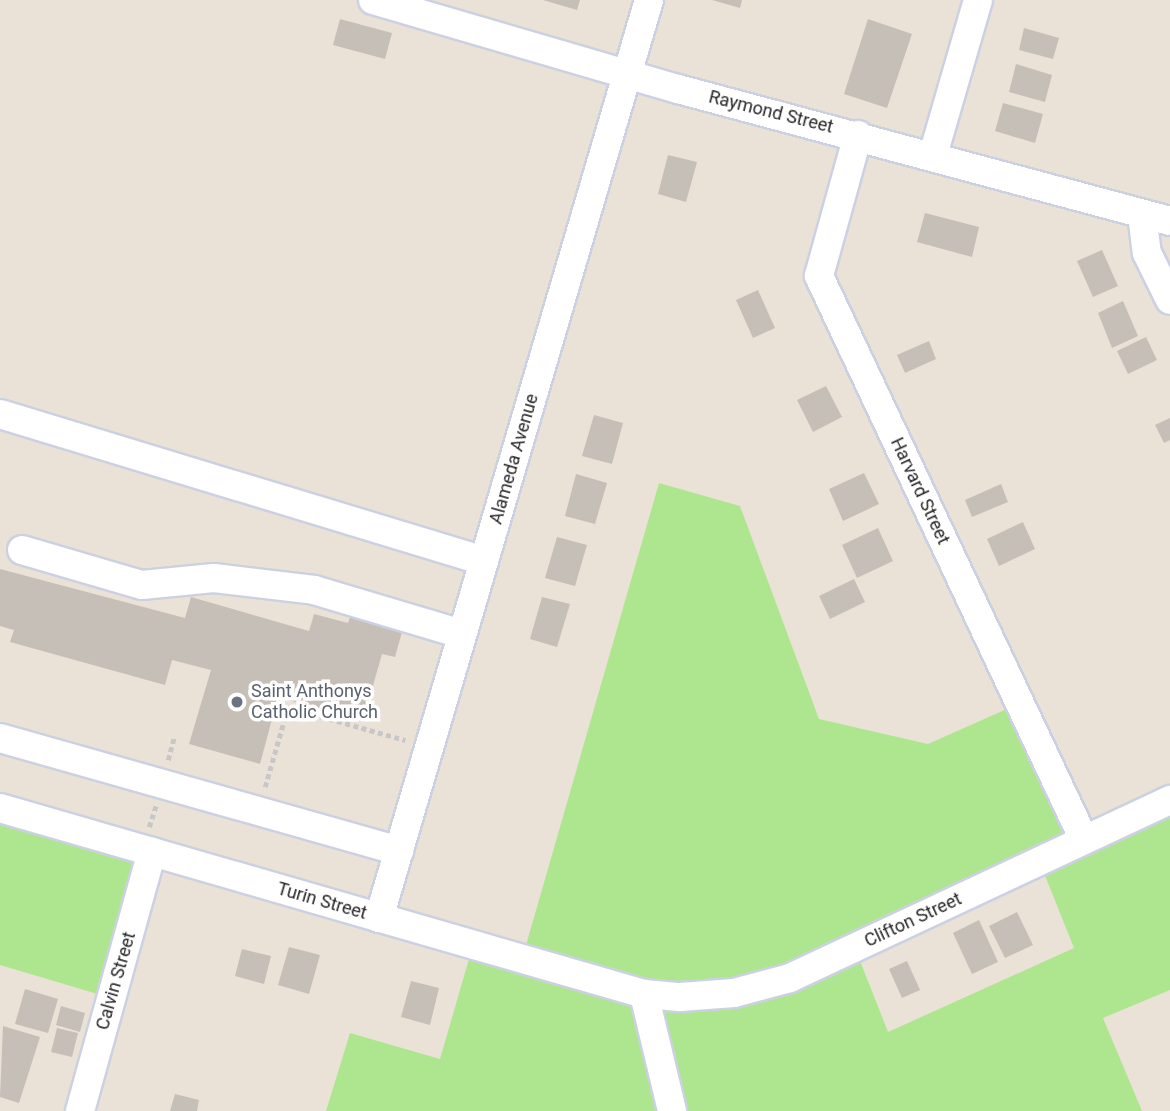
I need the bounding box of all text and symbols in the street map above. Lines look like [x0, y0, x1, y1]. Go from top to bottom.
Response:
street label: Raymond Street [707, 86, 835, 138]
street label: Alameda Avenue [485, 391, 543, 527]
street label: Harvard Street [886, 434, 954, 548]
place label: Saint Anthonys Catholic Church [251, 681, 378, 724]
marker: Saint Anthonys Catholic Church [229, 694, 245, 710]
street label: Turin Street [275, 878, 369, 924]
street label: Clifton Street [861, 888, 965, 952]
street label: Calvin Street [92, 930, 140, 1032]

